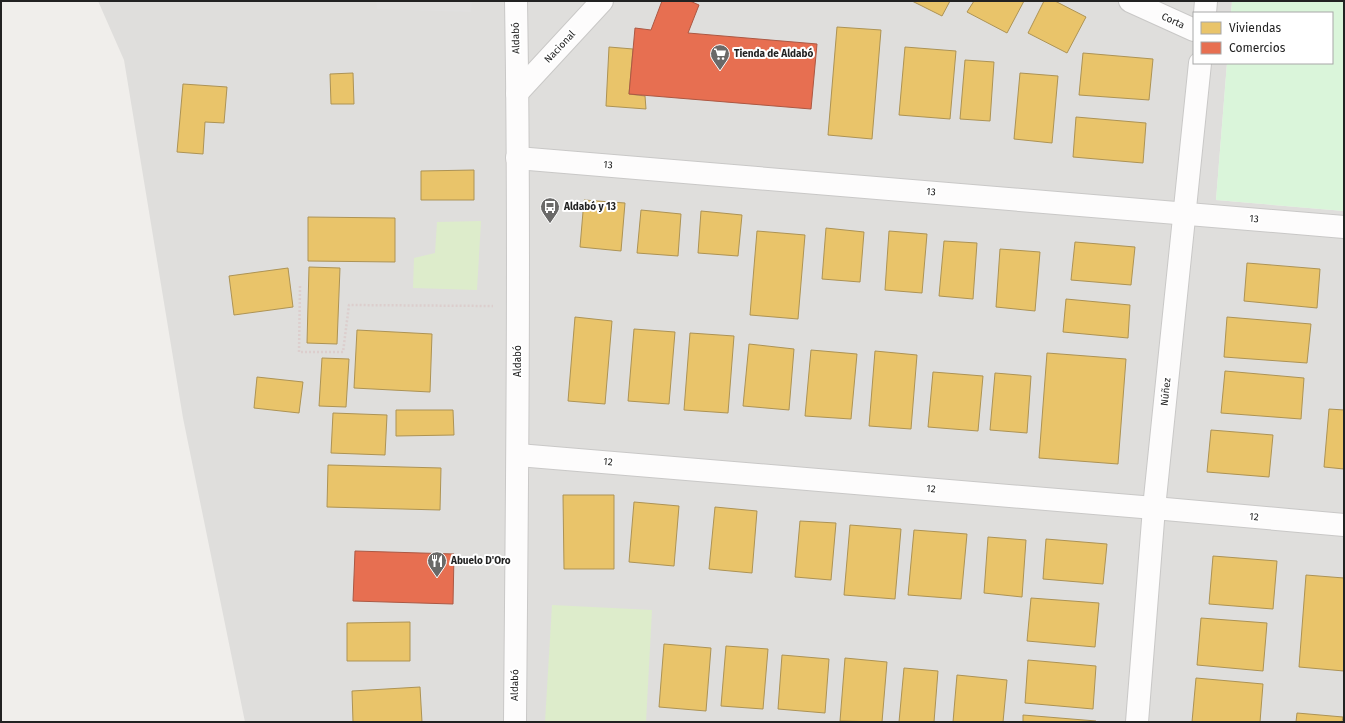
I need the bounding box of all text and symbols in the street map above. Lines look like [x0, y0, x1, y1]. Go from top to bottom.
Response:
street label: Corta [1160, 11, 1186, 31]
legend [1193, 12, 1333, 64]
text: Viviendas [1229, 21, 1282, 35]
street label: Aldabó [510, 22, 522, 54]
street label: Nacional [542, 28, 578, 66]
text: Comercios [1229, 41, 1286, 55]
supermarket icon: Tienda de Aldabó [709, 43, 731, 71]
place label: Tienda de Aldabó [734, 47, 814, 60]
street label: 13 [603, 159, 613, 171]
street label: 13 [926, 186, 936, 198]
bus stop icon: Aldabó y 13 [539, 196, 561, 224]
place label: Aldabó y 13 [563, 200, 616, 213]
street label: 13 [1249, 213, 1259, 225]
street label: Aldabó [512, 345, 524, 377]
street label: Núñez [1158, 377, 1174, 407]
street label: 12 [603, 456, 613, 468]
street label: 12 [926, 483, 936, 495]
street label: 12 [1249, 511, 1259, 523]
restaurant icon: Abuelo D'Oro [426, 550, 448, 578]
place label: Abuelo D'Oro [450, 555, 511, 567]
street label: Aldabó [509, 669, 521, 701]

